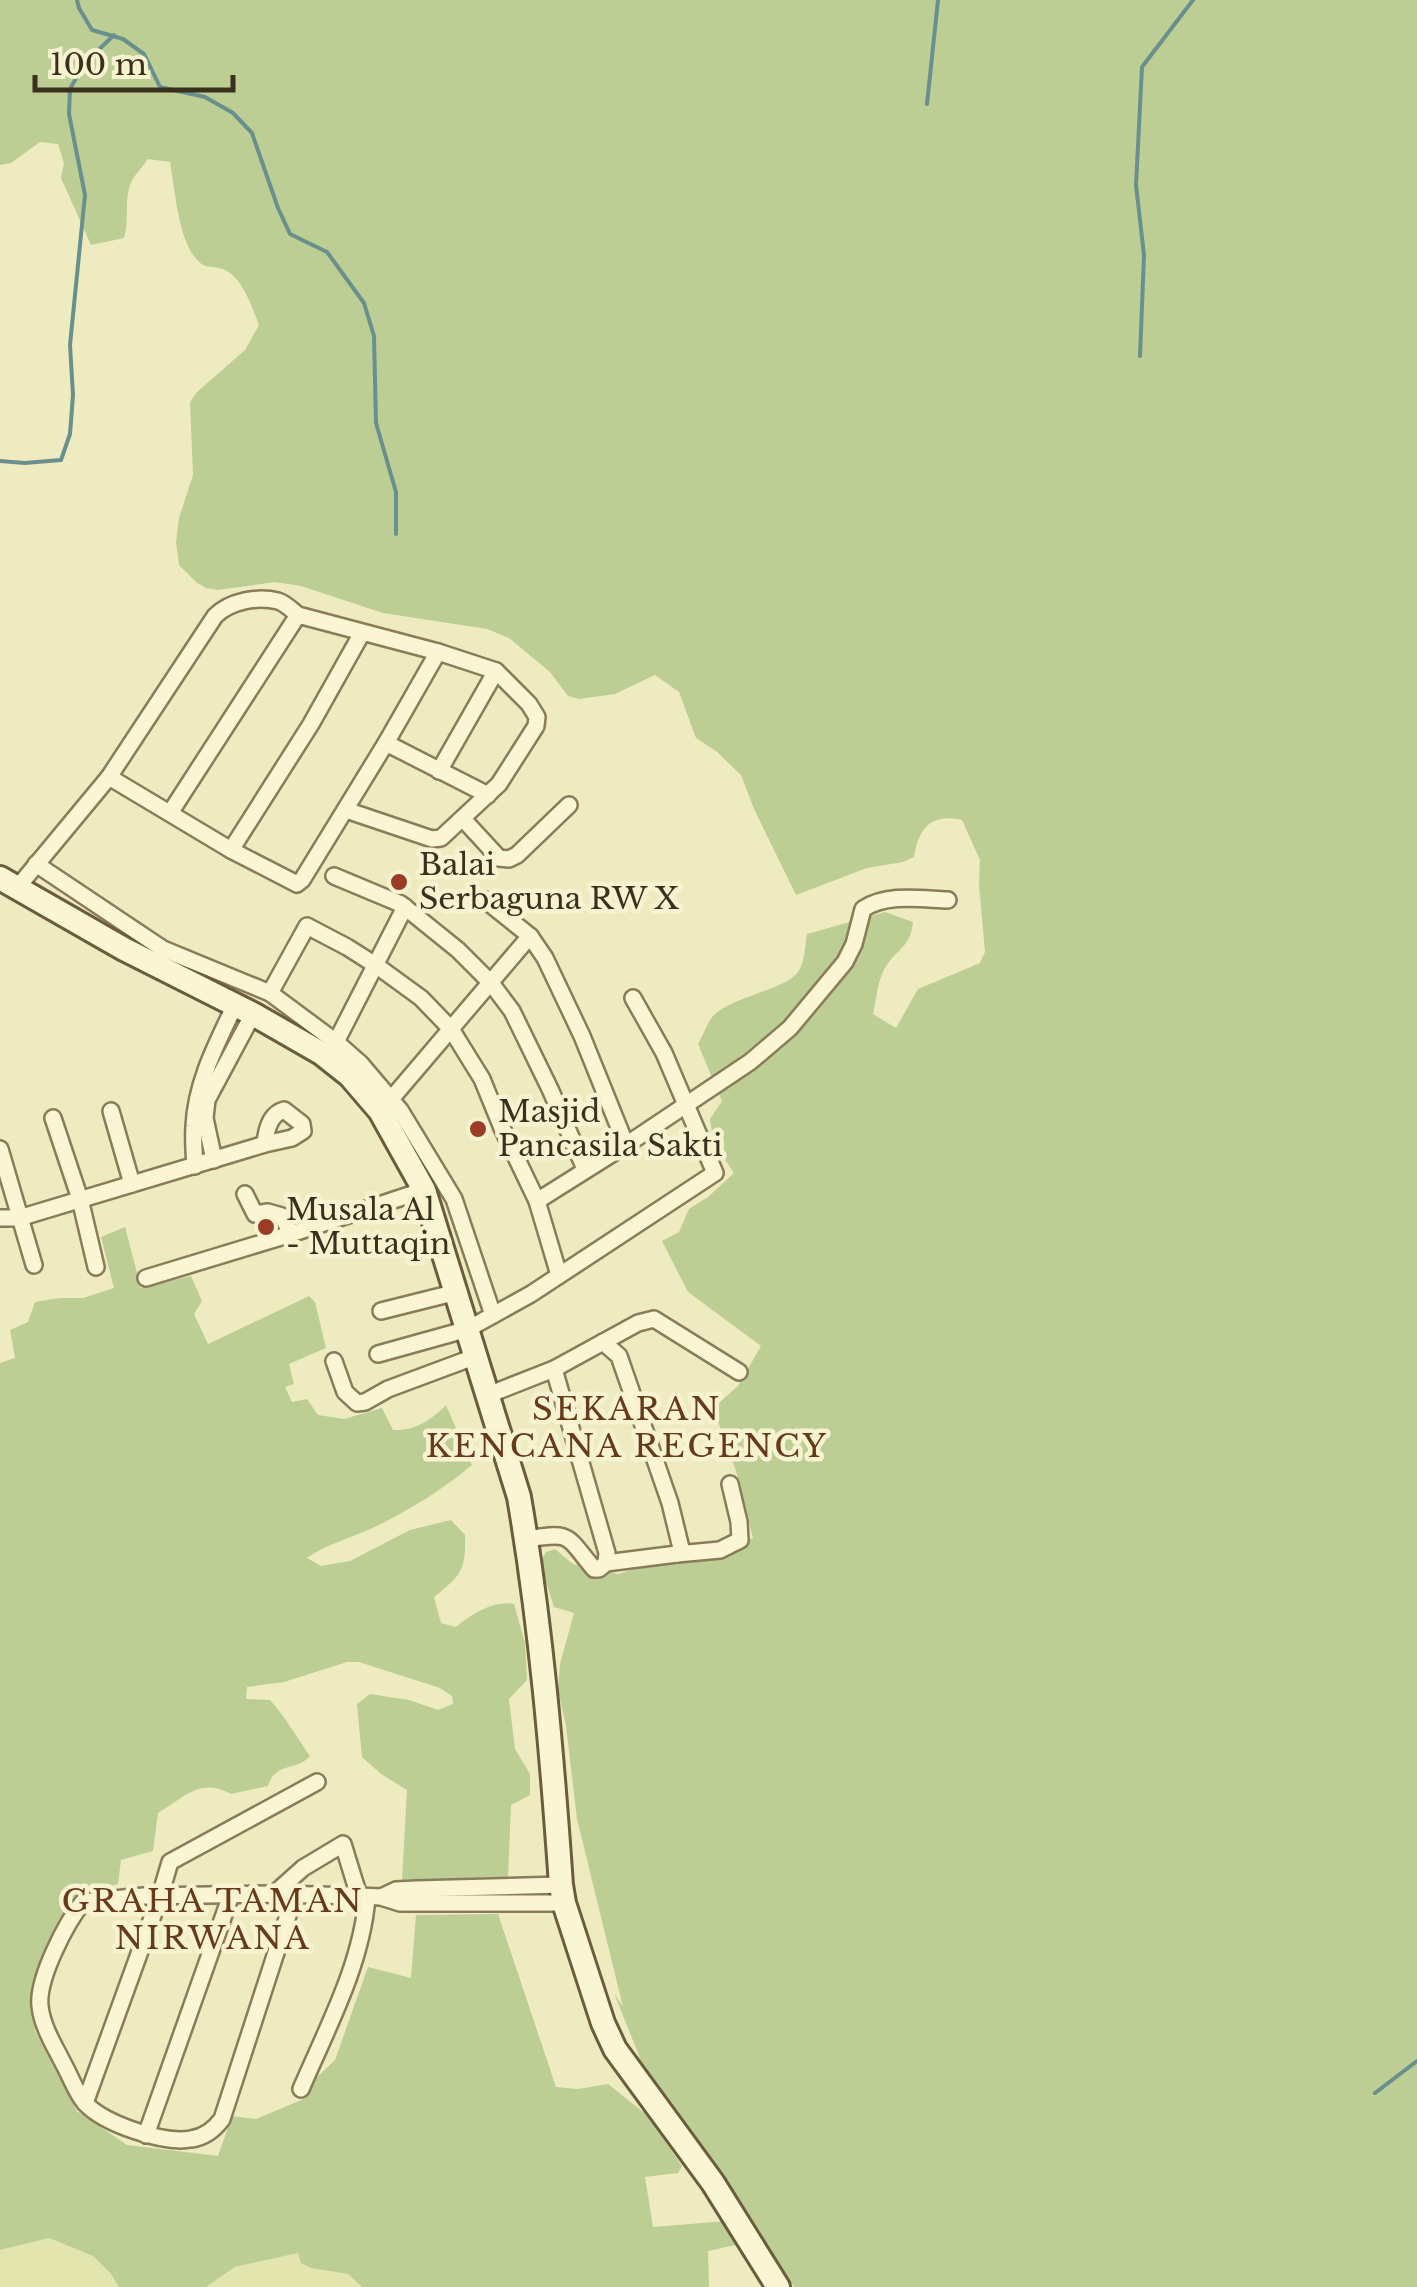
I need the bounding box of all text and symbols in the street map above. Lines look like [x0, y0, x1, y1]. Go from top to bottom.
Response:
scale bar [35, 30, 232, 92]
text: 100 m [50, 46, 147, 83]
place label: Balai Serbaguna RW X [419, 846, 679, 917]
marker: Balai Serbaguna RW X [388, 871, 410, 893]
place label: Masjid Pancasila Sakti [498, 1093, 723, 1164]
marker: Masjid Pancasila Sakti [467, 1118, 489, 1140]
place label: Musala Al - Muttaqin [286, 1191, 451, 1262]
marker: Musala Al - Muttaqin [255, 1216, 277, 1238]
district label: SEKARAN KENCANA REGENCY [426, 1389, 828, 1466]
district label: GRAHA TAMAN NIRWANA [62, 1881, 364, 1958]

